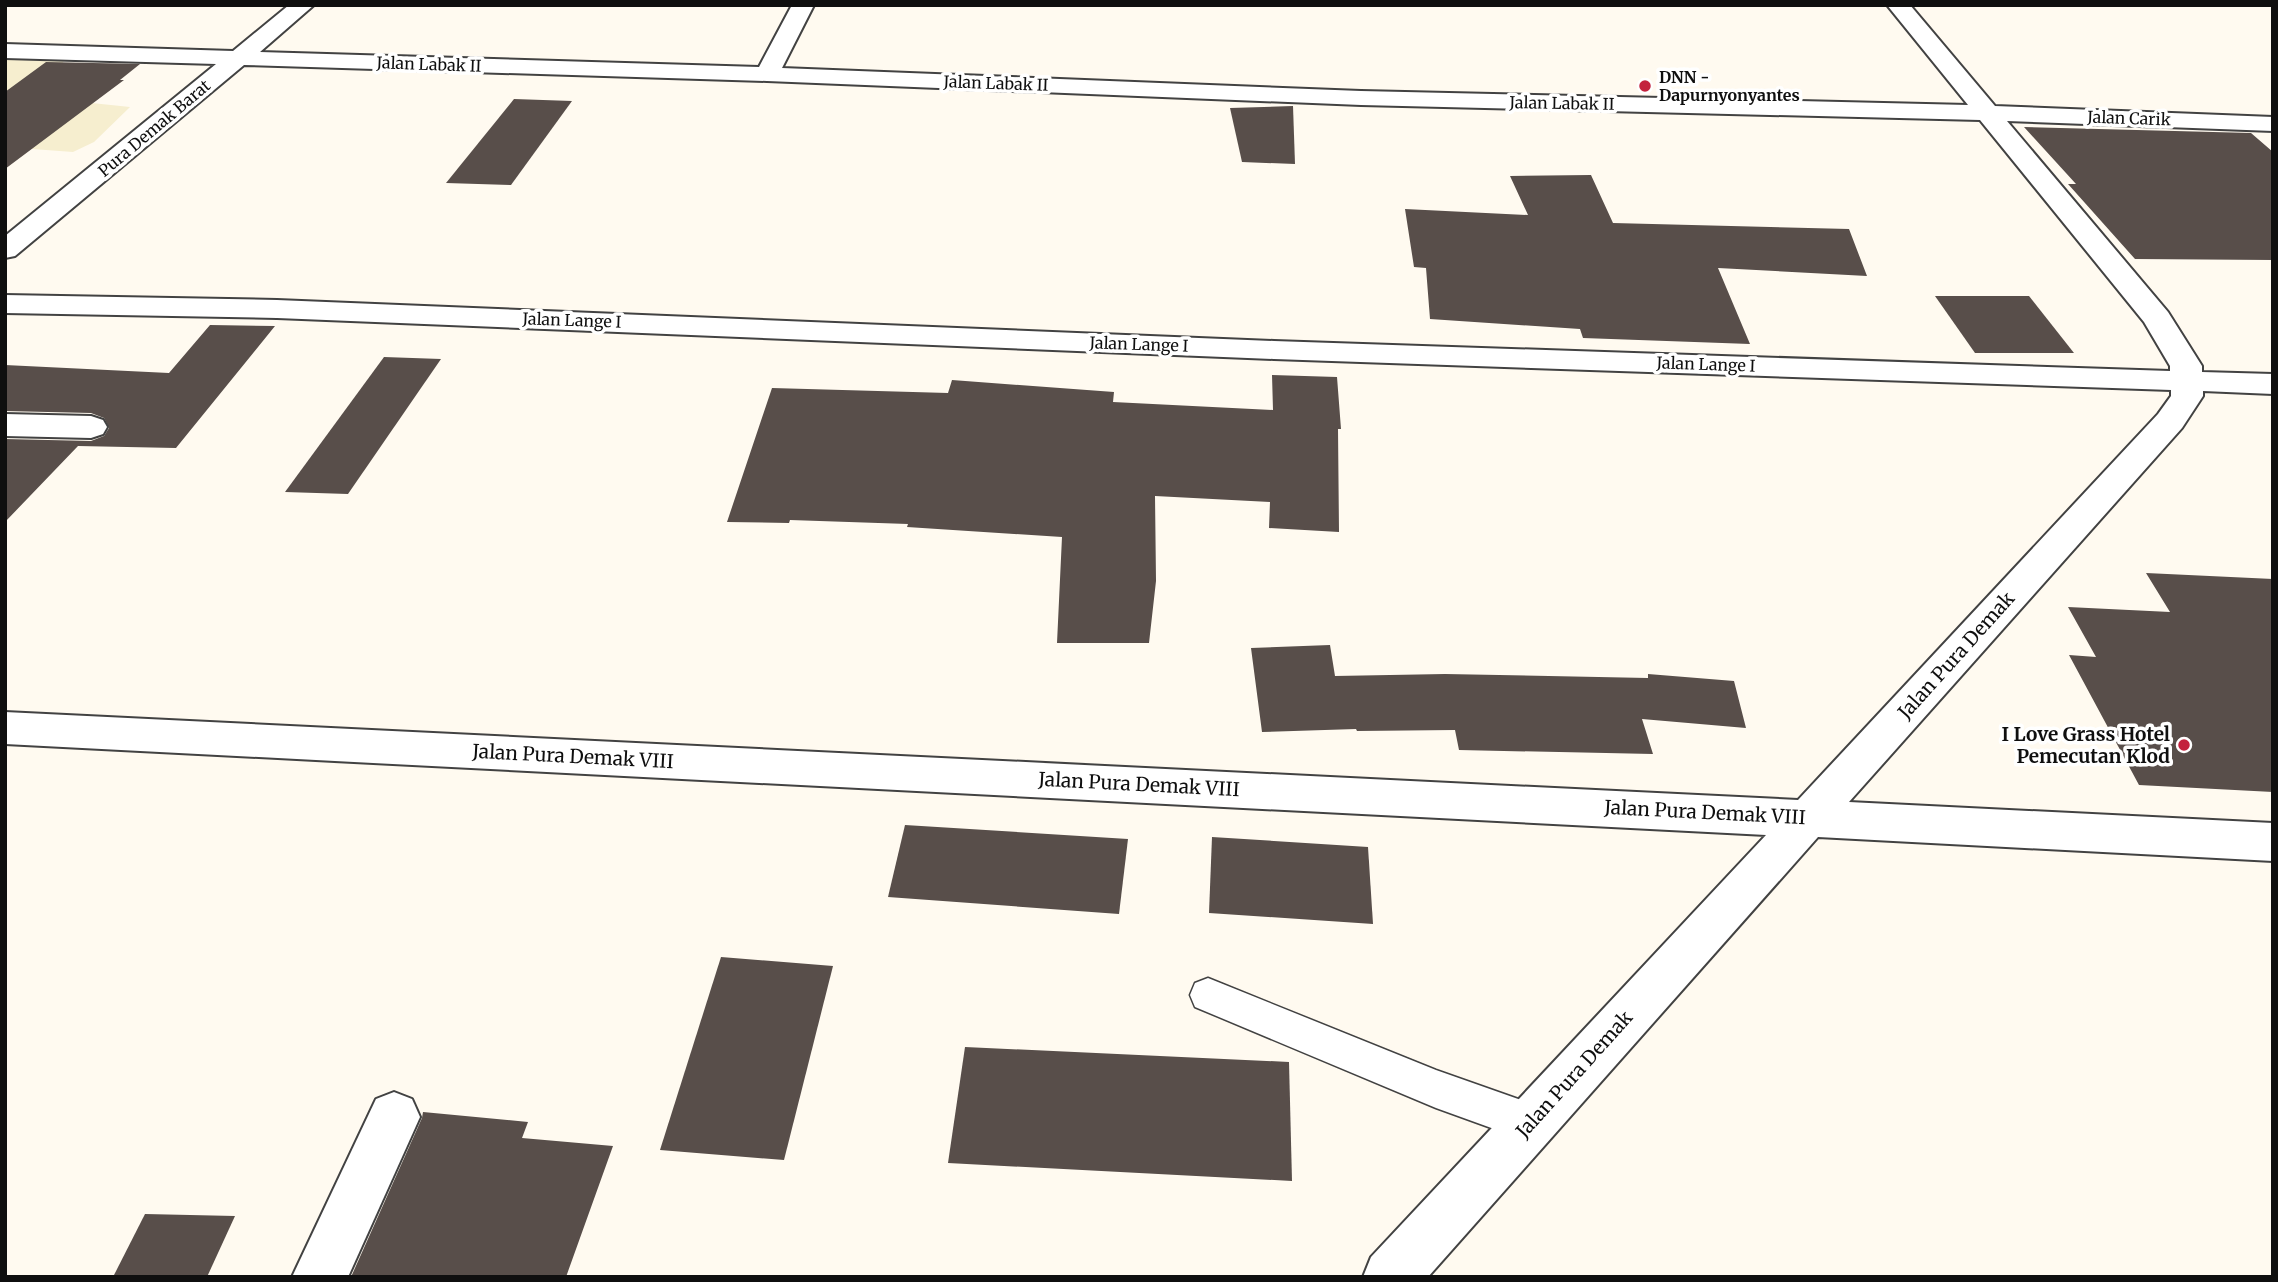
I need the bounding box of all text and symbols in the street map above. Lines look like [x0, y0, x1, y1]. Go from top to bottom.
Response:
street label: Jalan Labak II [375, 52, 482, 76]
place label: DNN - Dapurnyonyantes [1659, 67, 1800, 105]
street label: Jalan Labak II [942, 71, 1049, 95]
street label: Pura Demak Barat [94, 75, 215, 181]
marker: DNN - Dapurnyonyantes [1637, 78, 1653, 94]
street label: Jalan Labak II [1508, 92, 1615, 114]
street label: Jalan Carik [2086, 107, 2172, 129]
street label: Jalan Lange I [521, 308, 622, 332]
street label: Jalan Lange I [1088, 332, 1189, 356]
street label: Jalan Lange I [1655, 352, 1756, 376]
street label: Jalan Pura Demak [1892, 586, 2019, 724]
place label: I Love Grass Hotel Pemecutan Klod [2001, 722, 2170, 768]
marker: I Love Grass Hotel Pemecutan Klod [2176, 737, 2192, 753]
street label: Jalan Pura Demak VIII [471, 739, 674, 773]
street label: Jalan Pura Demak VIII [1037, 767, 1240, 801]
street label: Jalan Pura Demak VIII [1603, 795, 1806, 829]
street label: Jalan Pura Demak [1510, 1005, 1637, 1143]

